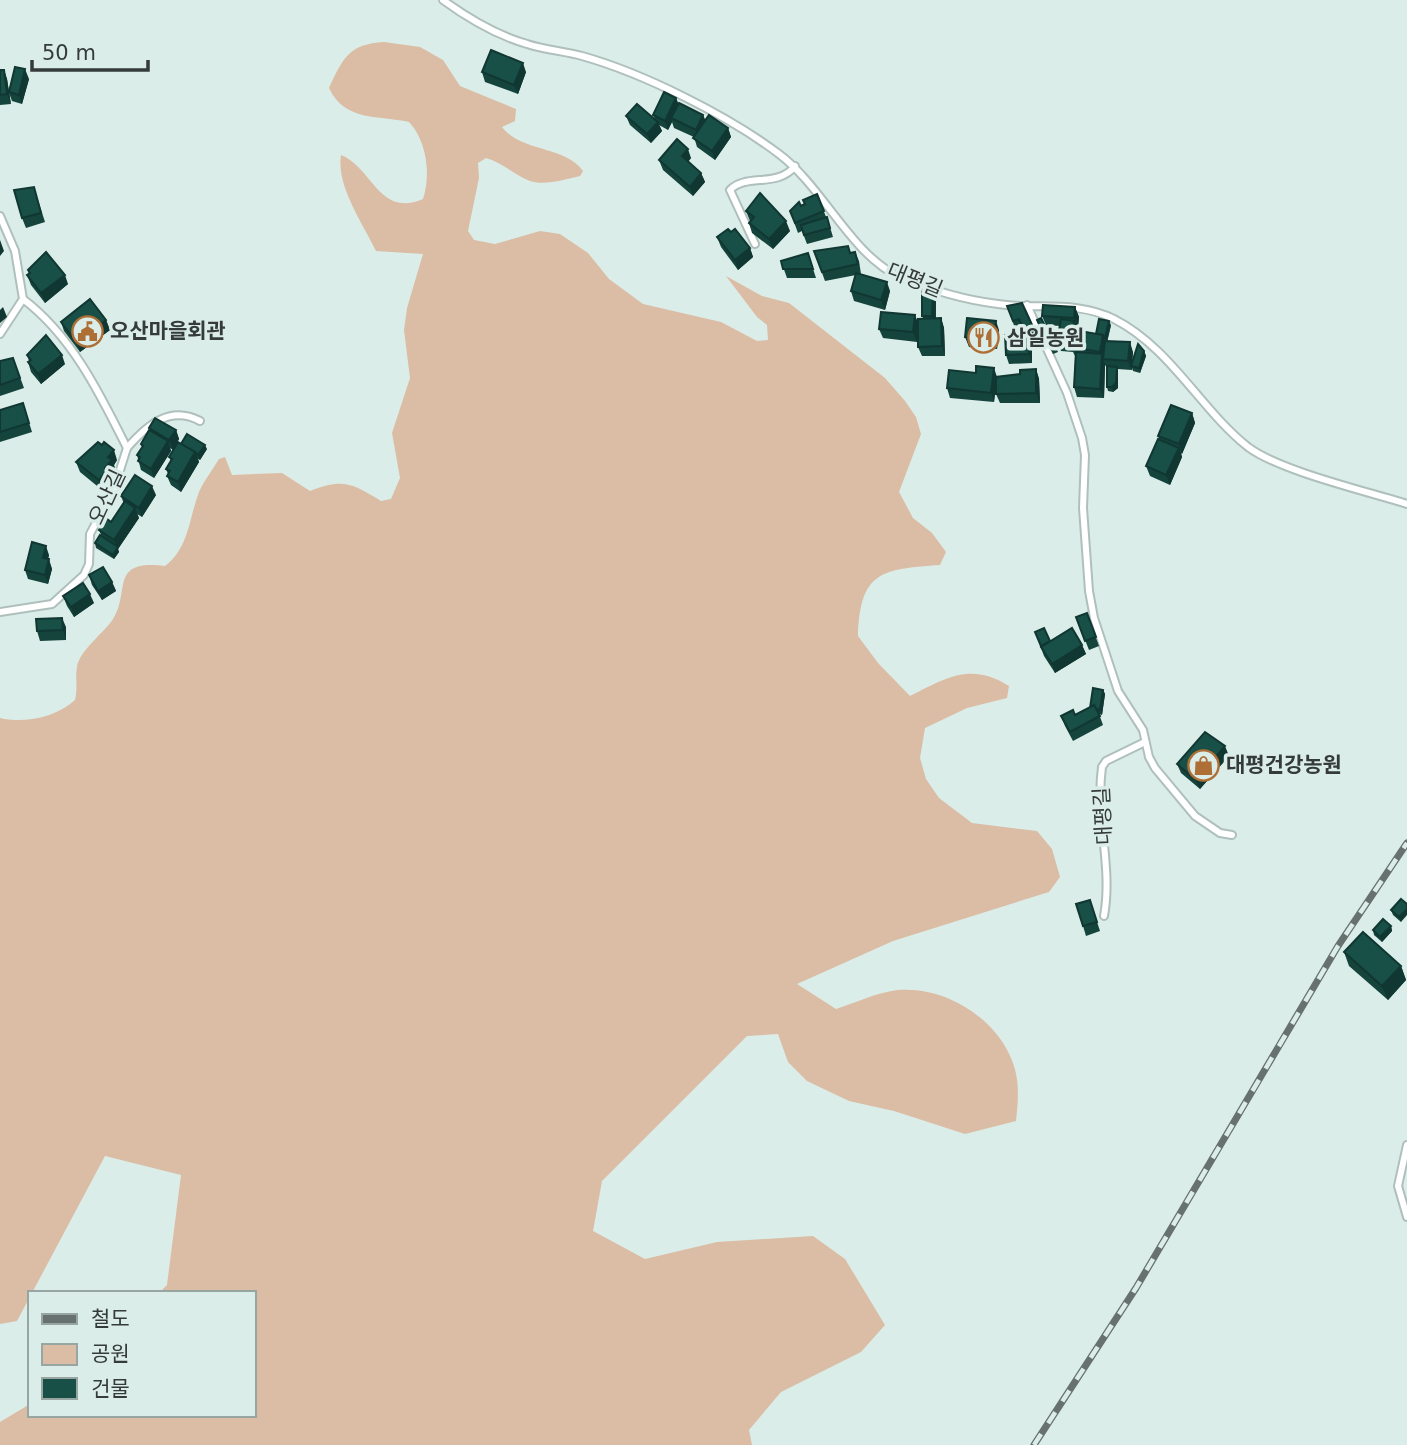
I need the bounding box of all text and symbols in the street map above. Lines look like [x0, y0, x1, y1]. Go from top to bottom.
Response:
scale bar [32, 28, 147, 72]
text: 50 m [42, 41, 96, 65]
street label: 대평길 [884, 258, 946, 302]
public building icon: 오산마을회관 [70, 314, 104, 348]
place label: 오산마을회관 [110, 319, 226, 343]
restaurant icon: 삼일농원 [967, 321, 1001, 355]
place label: 삼일농원 [1007, 326, 1084, 350]
street label: 오산길 [84, 466, 130, 528]
shop icon: 대평건강농원 [1186, 748, 1220, 782]
place label: 대평건강농원 [1226, 753, 1342, 777]
street label: 대평길 [1089, 786, 1117, 846]
legend [28, 1291, 256, 1417]
text: 철도 [91, 1307, 130, 1331]
text: 공원 [91, 1342, 130, 1366]
text: 건물 [91, 1377, 130, 1401]

